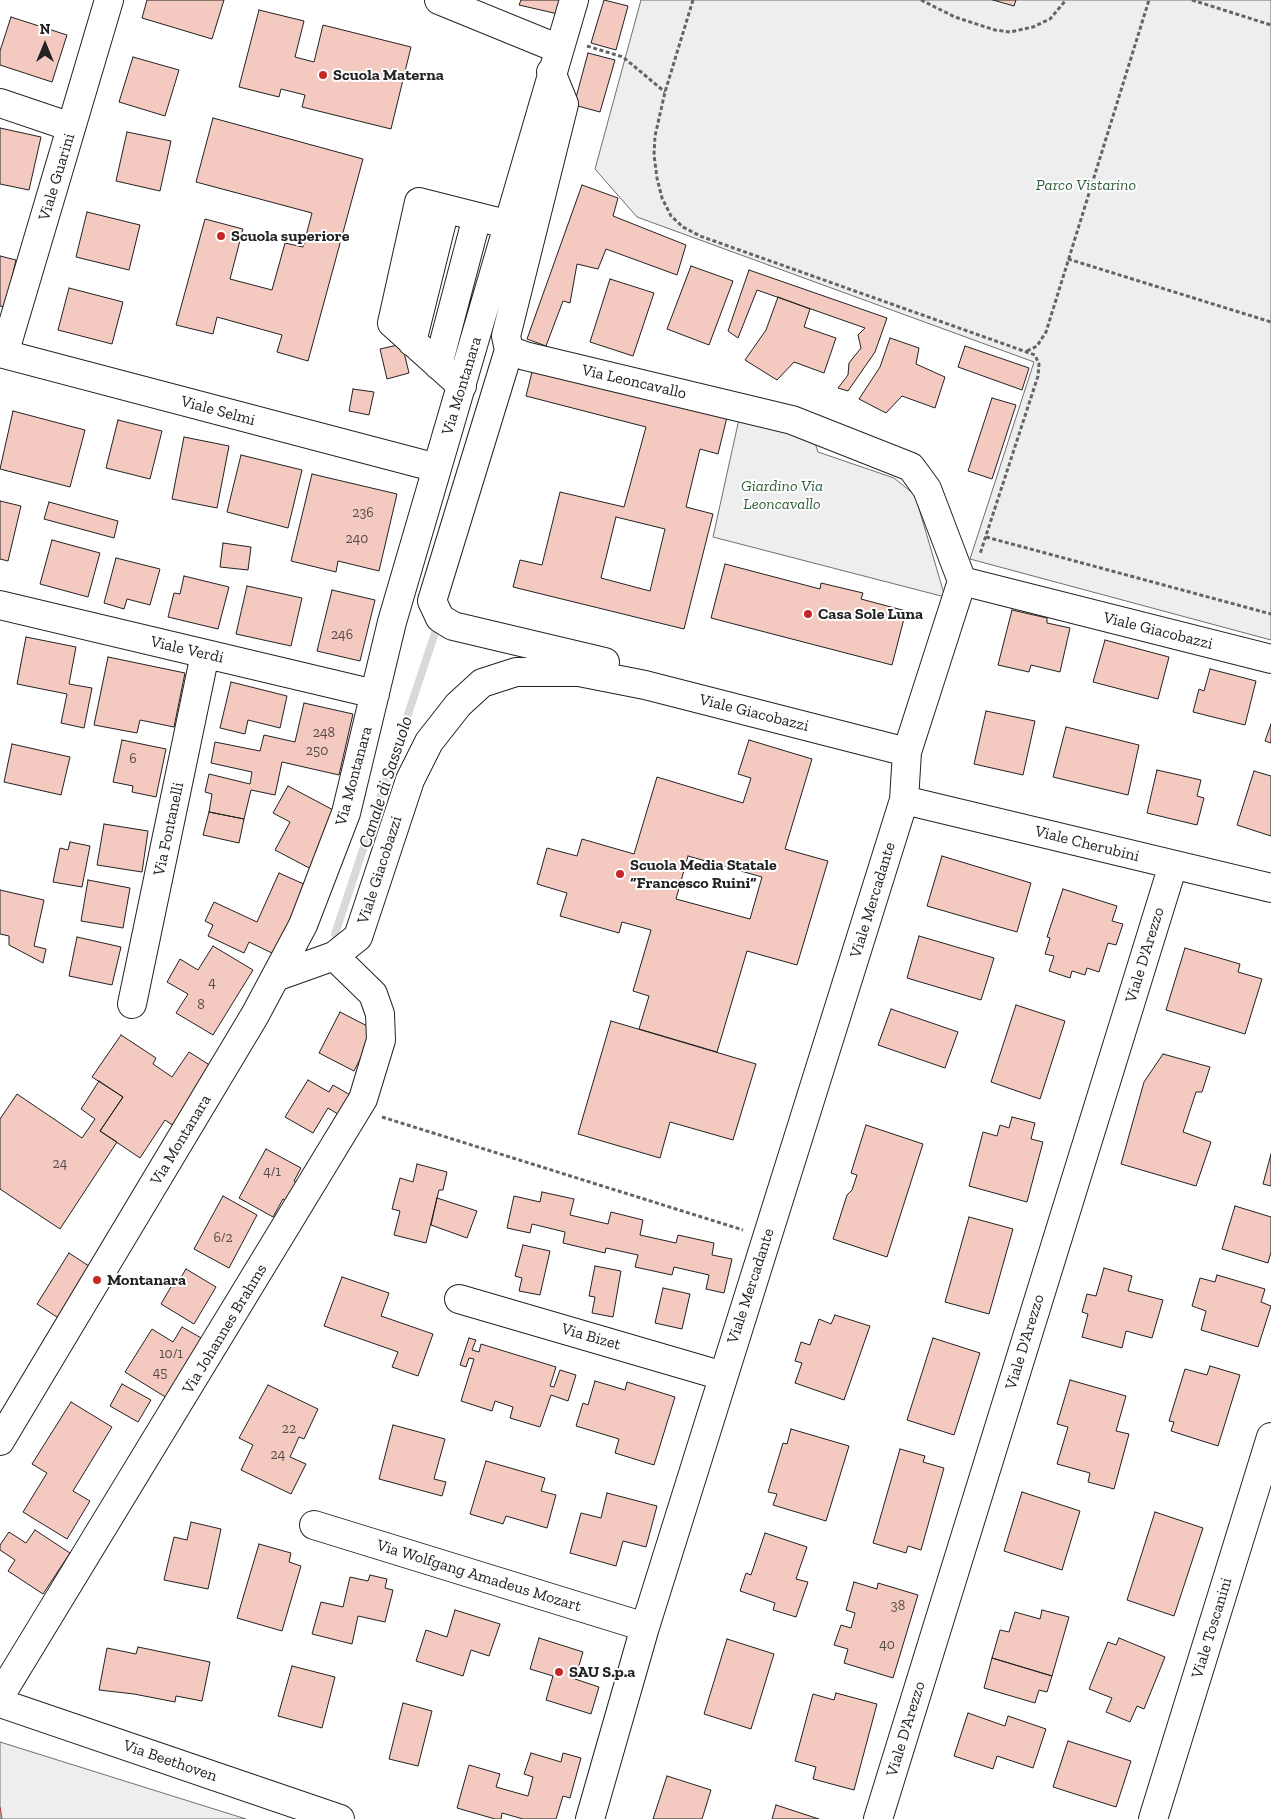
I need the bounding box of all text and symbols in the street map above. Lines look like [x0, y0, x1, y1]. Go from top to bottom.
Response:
north arrow [20, 20, 70, 70]
text: N [40, 21, 50, 38]
place label: Scuola Materna [333, 65, 444, 85]
marker: Scuola Materna [317, 69, 329, 81]
street label: Viale Guarini [35, 131, 79, 223]
park label: Parco Vistarino [1036, 175, 1136, 195]
place label: Scuola superiore [231, 226, 349, 246]
marker: Scuola superiore [215, 230, 227, 242]
street label: Via Montanara [438, 334, 486, 438]
street label: Via Leoncavallo [580, 361, 688, 403]
street label: Viale Selmi [179, 392, 257, 430]
park label: Giardino Via Leoncavallo [741, 476, 823, 514]
house number: 236 [352, 505, 374, 521]
house number: 240 [346, 531, 368, 547]
place label: Casa Sole Luna [818, 604, 923, 624]
marker: Casa Sole Luna [802, 608, 814, 620]
street label: Viale Giacobazzi [1101, 608, 1215, 654]
house number: 246 [331, 627, 353, 643]
street label: Viale Verdi [149, 632, 225, 668]
street label: Viale Giacobazzi [697, 690, 811, 736]
water label: Canale di Sassuolo [355, 713, 417, 851]
street label: Via Montanara [332, 724, 376, 828]
house number: 248 [313, 725, 335, 741]
house number: 250 [306, 743, 328, 759]
house number: 6 [129, 751, 137, 767]
street label: Via Fontanelli [150, 780, 188, 878]
street label: Viale Giacobazzi [354, 814, 406, 926]
street label: Viale Cherubini [1033, 822, 1141, 866]
street label: Viale Mercadante [846, 840, 900, 960]
place label: Scuola Media Statale “Francesco Ruini” [630, 855, 777, 893]
marker: Scuola Media Statale “Francesco Ruini” [614, 868, 626, 880]
street label: Viale D'Arezzo [1121, 905, 1169, 1005]
house number: 4 [208, 975, 216, 991]
house number: 8 [197, 997, 205, 1013]
street label: Via Montanara [147, 1091, 215, 1189]
house number: 24 [53, 1156, 67, 1172]
house number: 4/1 [263, 1164, 281, 1180]
street label: Viale Mercadante [723, 1226, 779, 1346]
house number: 6/2 [213, 1230, 233, 1246]
street label: Via Johannes Brahms [179, 1261, 271, 1397]
place label: Montanara [107, 1270, 186, 1290]
marker: Montanara [91, 1274, 103, 1286]
street label: Viale D'Arezzo [1001, 1292, 1049, 1392]
street label: Via Bizet [559, 1319, 623, 1355]
house number: 10/1 [159, 1346, 183, 1362]
house number: 45 [153, 1365, 167, 1381]
house number: 22 [282, 1421, 296, 1437]
house number: 24 [271, 1447, 285, 1463]
street label: Via Wolfgang Amadeus Mozart [374, 1536, 584, 1616]
street label: Viale Toscanini [1188, 1575, 1236, 1681]
house number: 38 [891, 1598, 905, 1614]
house number: 40 [879, 1637, 895, 1653]
place label: SAU S.p.a [569, 1662, 635, 1682]
marker: SAU S.p.a [553, 1666, 565, 1678]
street label: Viale D'Arezzo [882, 1679, 930, 1779]
street label: Via Beethoven [121, 1736, 219, 1786]

